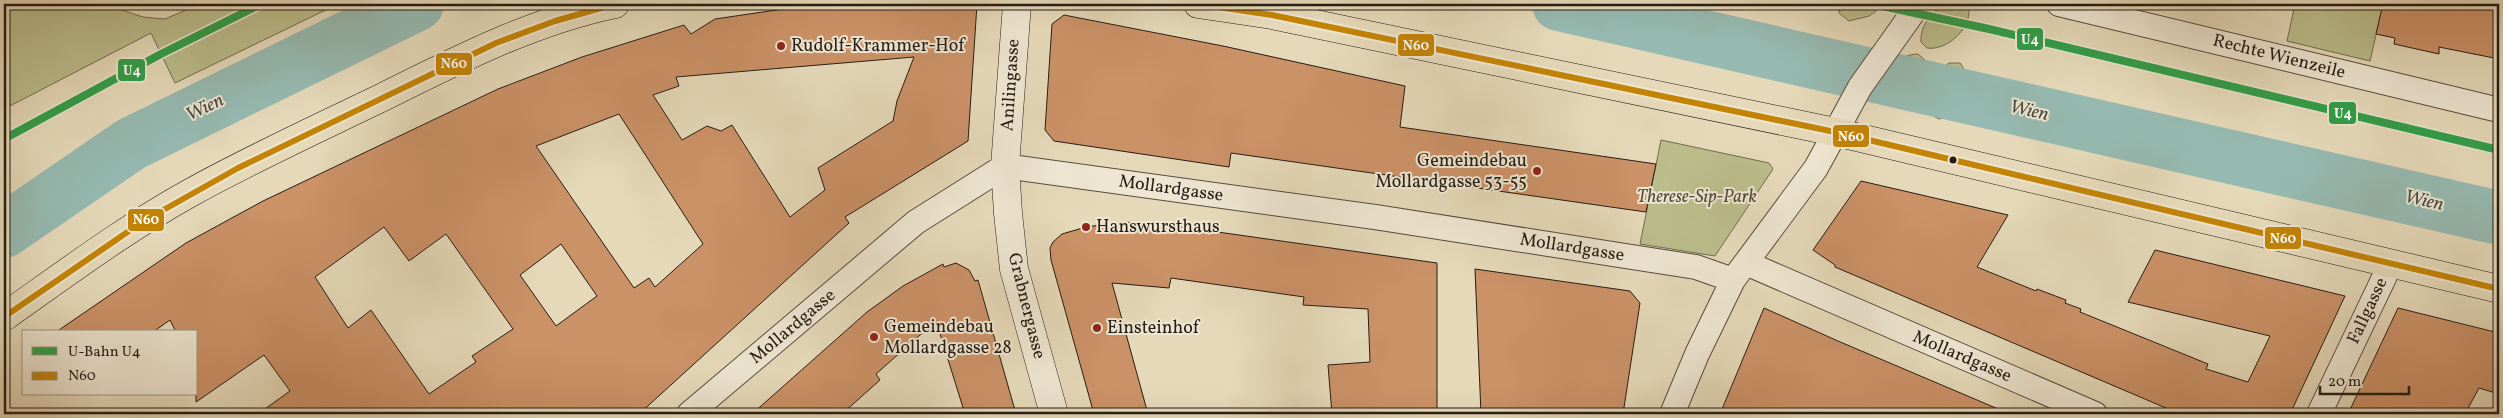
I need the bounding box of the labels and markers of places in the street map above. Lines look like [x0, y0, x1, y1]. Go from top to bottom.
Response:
place label: Rudolf-Krammer-Hof [791, 34, 966, 59]
marker: Rudolf-Krammer-Hof [775, 40, 787, 52]
place label: Gemeindebau Mollardgasse 53-55 [1375, 149, 1527, 195]
unlabelled marker [1948, 155, 1958, 165]
marker: Gemeindebau Mollardgasse 53-55 [1531, 165, 1543, 177]
place label: Hanswursthaus [1096, 215, 1220, 240]
marker: Hanswursthaus [1080, 221, 1092, 233]
place label: Gemeindebau Mollardgasse 28 [884, 315, 1012, 361]
place label: Einsteinhof [1107, 316, 1201, 341]
marker: Einsteinhof [1091, 322, 1103, 334]
marker: Gemeindebau Mollardgasse 28 [868, 331, 880, 343]

